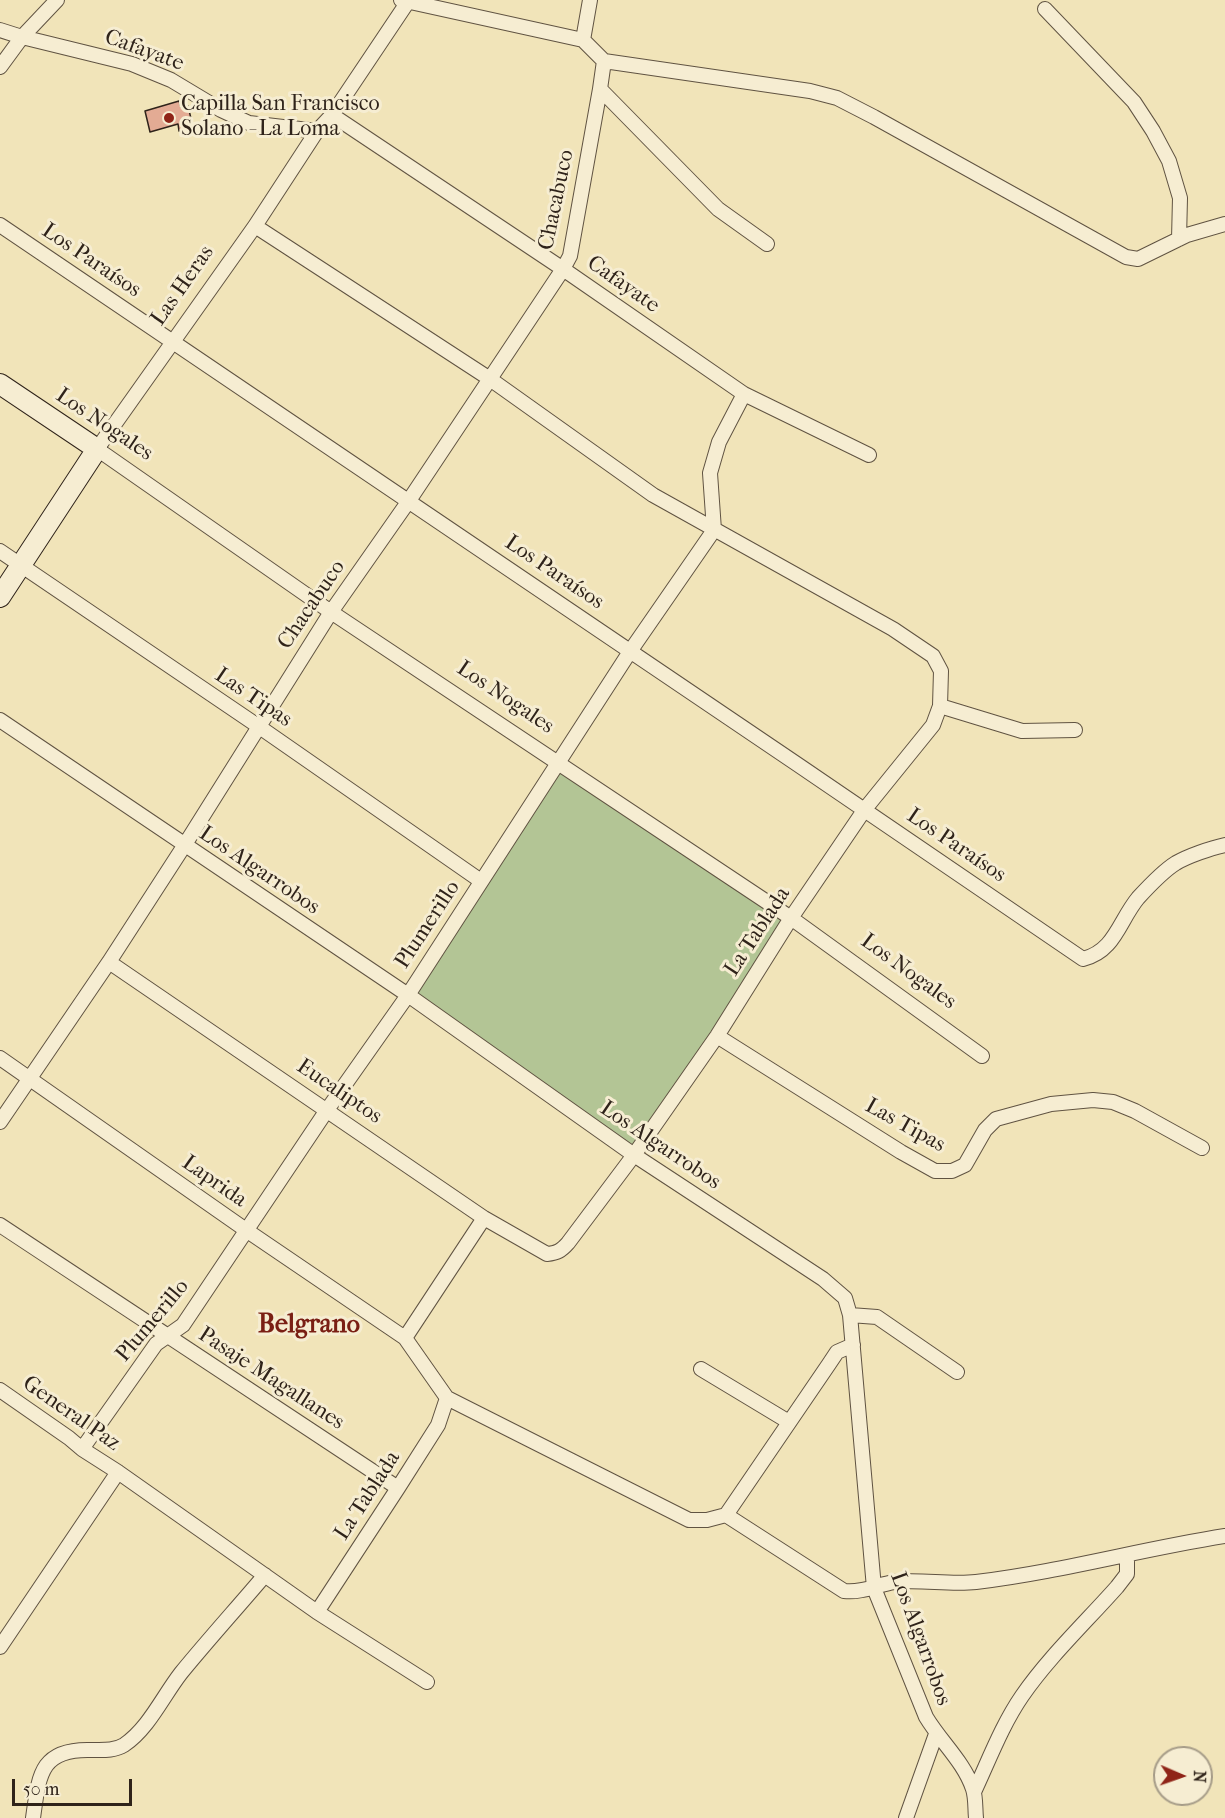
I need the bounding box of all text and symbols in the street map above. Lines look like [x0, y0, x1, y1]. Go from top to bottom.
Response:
street label: Cafayate [101, 25, 187, 77]
place label: Capilla San Francisco Solano - La Loma [181, 92, 380, 144]
marker: Capilla San Francisco Solano - La Loma [162, 111, 176, 125]
street label: Chacabuco [534, 147, 580, 253]
street label: Los Paraísos [36, 218, 146, 304]
street label: Las Heras [146, 241, 220, 331]
street label: Cafayate [582, 251, 664, 319]
street label: Los Nogales [50, 383, 158, 467]
street label: Los Paraísos [499, 530, 609, 616]
street label: Chacabuco [273, 555, 351, 655]
street label: Los Nogales [451, 656, 559, 740]
street label: Las Tipas [209, 663, 297, 733]
street label: Los Paraísos [901, 803, 1011, 889]
street label: Los Algarrobos [194, 821, 324, 921]
street label: Plumerillo [390, 876, 466, 974]
street label: La Tablada [719, 882, 797, 982]
street label: Los Nogales [855, 929, 961, 1015]
street label: Eucaliptos [291, 1054, 387, 1130]
street label: Las Tipas [860, 1093, 950, 1159]
street label: Los Algarrobos [595, 1096, 725, 1196]
street label: Laprida [176, 1150, 252, 1214]
street label: Plumerillo [111, 1274, 195, 1368]
district label: Belgrano [258, 1310, 360, 1342]
street label: Pasaje Magallanes [193, 1322, 349, 1436]
street label: General Paz [17, 1371, 125, 1457]
street label: La Tablada [329, 1446, 407, 1546]
street label: Los Algarrobos [884, 1569, 956, 1709]
north arrow [1153, 1746, 1213, 1806]
scale bar [15, 1767, 135, 1805]
text: N [1190, 1770, 1209, 1783]
text: 50 m [23, 1779, 59, 1800]

